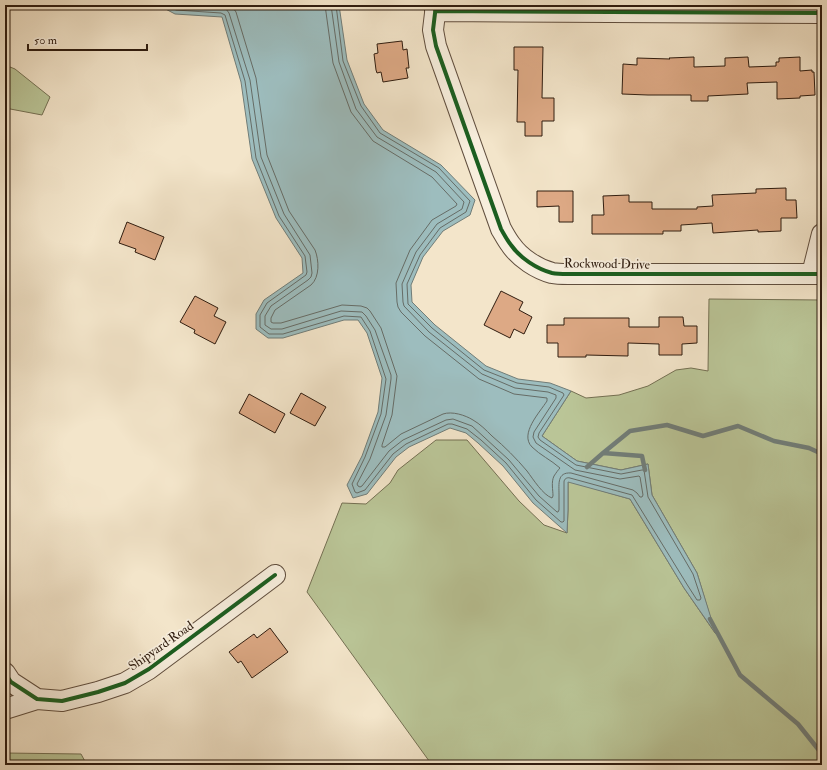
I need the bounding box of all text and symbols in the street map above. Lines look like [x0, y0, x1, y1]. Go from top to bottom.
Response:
scale bar [28, 26, 147, 52]
text: 50 m [34, 33, 58, 48]
street label: Rockwood Drive [564, 255, 651, 273]
street label: Shipyard Road [125, 617, 198, 675]

